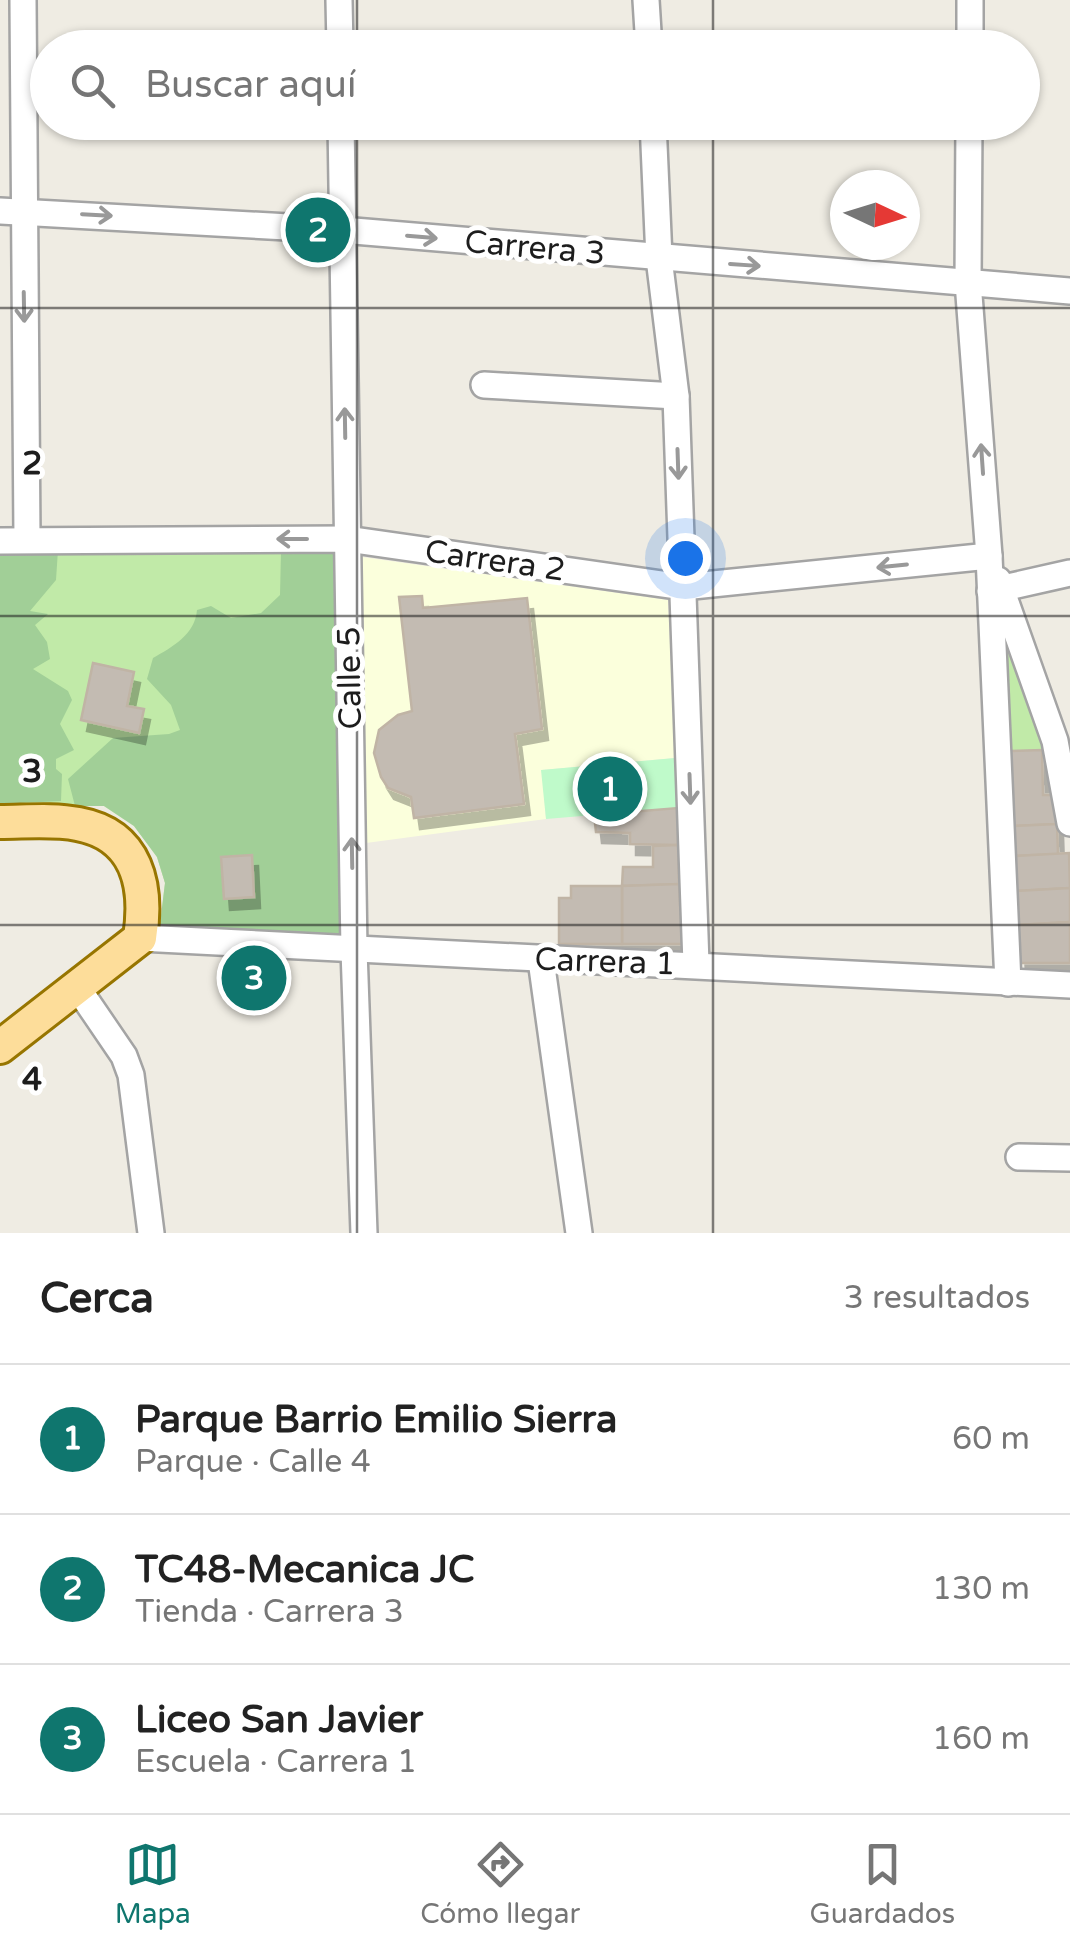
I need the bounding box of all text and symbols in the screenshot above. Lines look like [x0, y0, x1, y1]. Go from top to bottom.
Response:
search box [30, 30, 1040, 140]
icon: search [65, 58, 120, 113]
text: Buscar aquí [145, 62, 356, 108]
north arrow [830, 170, 920, 260]
pin: 2 [286, 192, 350, 268]
one-way arrow [81, 206, 113, 225]
street label: Carrera 3 [463, 223, 607, 273]
one-way arrow [405, 228, 437, 247]
one-way arrow [729, 255, 761, 274]
one-way arrow [14, 291, 33, 323]
one-way arrow [336, 407, 355, 439]
one-way arrow [972, 444, 991, 476]
text: 2 [22, 445, 42, 483]
one-way arrow [669, 447, 688, 479]
one-way arrow [276, 530, 308, 548]
street label: Carrera 2 [422, 532, 567, 590]
your location [660, 533, 711, 584]
one-way arrow [876, 557, 909, 576]
street label: Calle 5 [330, 626, 370, 730]
pin: 1 [578, 752, 642, 826]
text: 3 [22, 753, 42, 791]
one-way arrow [681, 772, 700, 804]
one-way arrow [342, 837, 362, 870]
pin: 3 [222, 940, 286, 1016]
street label: Carrera 1 [534, 941, 676, 983]
text: 4 [22, 1061, 42, 1099]
text: Cerca [40, 1273, 154, 1324]
text: 3 resultados [844, 1279, 1030, 1317]
text: Parque Barrio Emilio Sierra [135, 1397, 617, 1443]
text: 1 [62, 1420, 83, 1458]
text: 60 m [952, 1420, 1030, 1458]
text: Parque · Calle 4 [135, 1443, 371, 1481]
text: TC48-Mecanica JC [135, 1547, 474, 1593]
text: 2 [62, 1570, 83, 1608]
text: 130 m [932, 1570, 1030, 1608]
text: Tienda · Carrera 3 [135, 1593, 404, 1631]
text: Liceo San Javier [135, 1697, 423, 1743]
text: 3 [62, 1720, 83, 1758]
text: 160 m [932, 1720, 1030, 1758]
text: Escuela · Carrera 1 [135, 1743, 417, 1781]
tab: Mapa [115, 1837, 191, 1931]
tab: Cómo llegar [420, 1837, 580, 1931]
tab: Guardados [809, 1837, 955, 1931]

